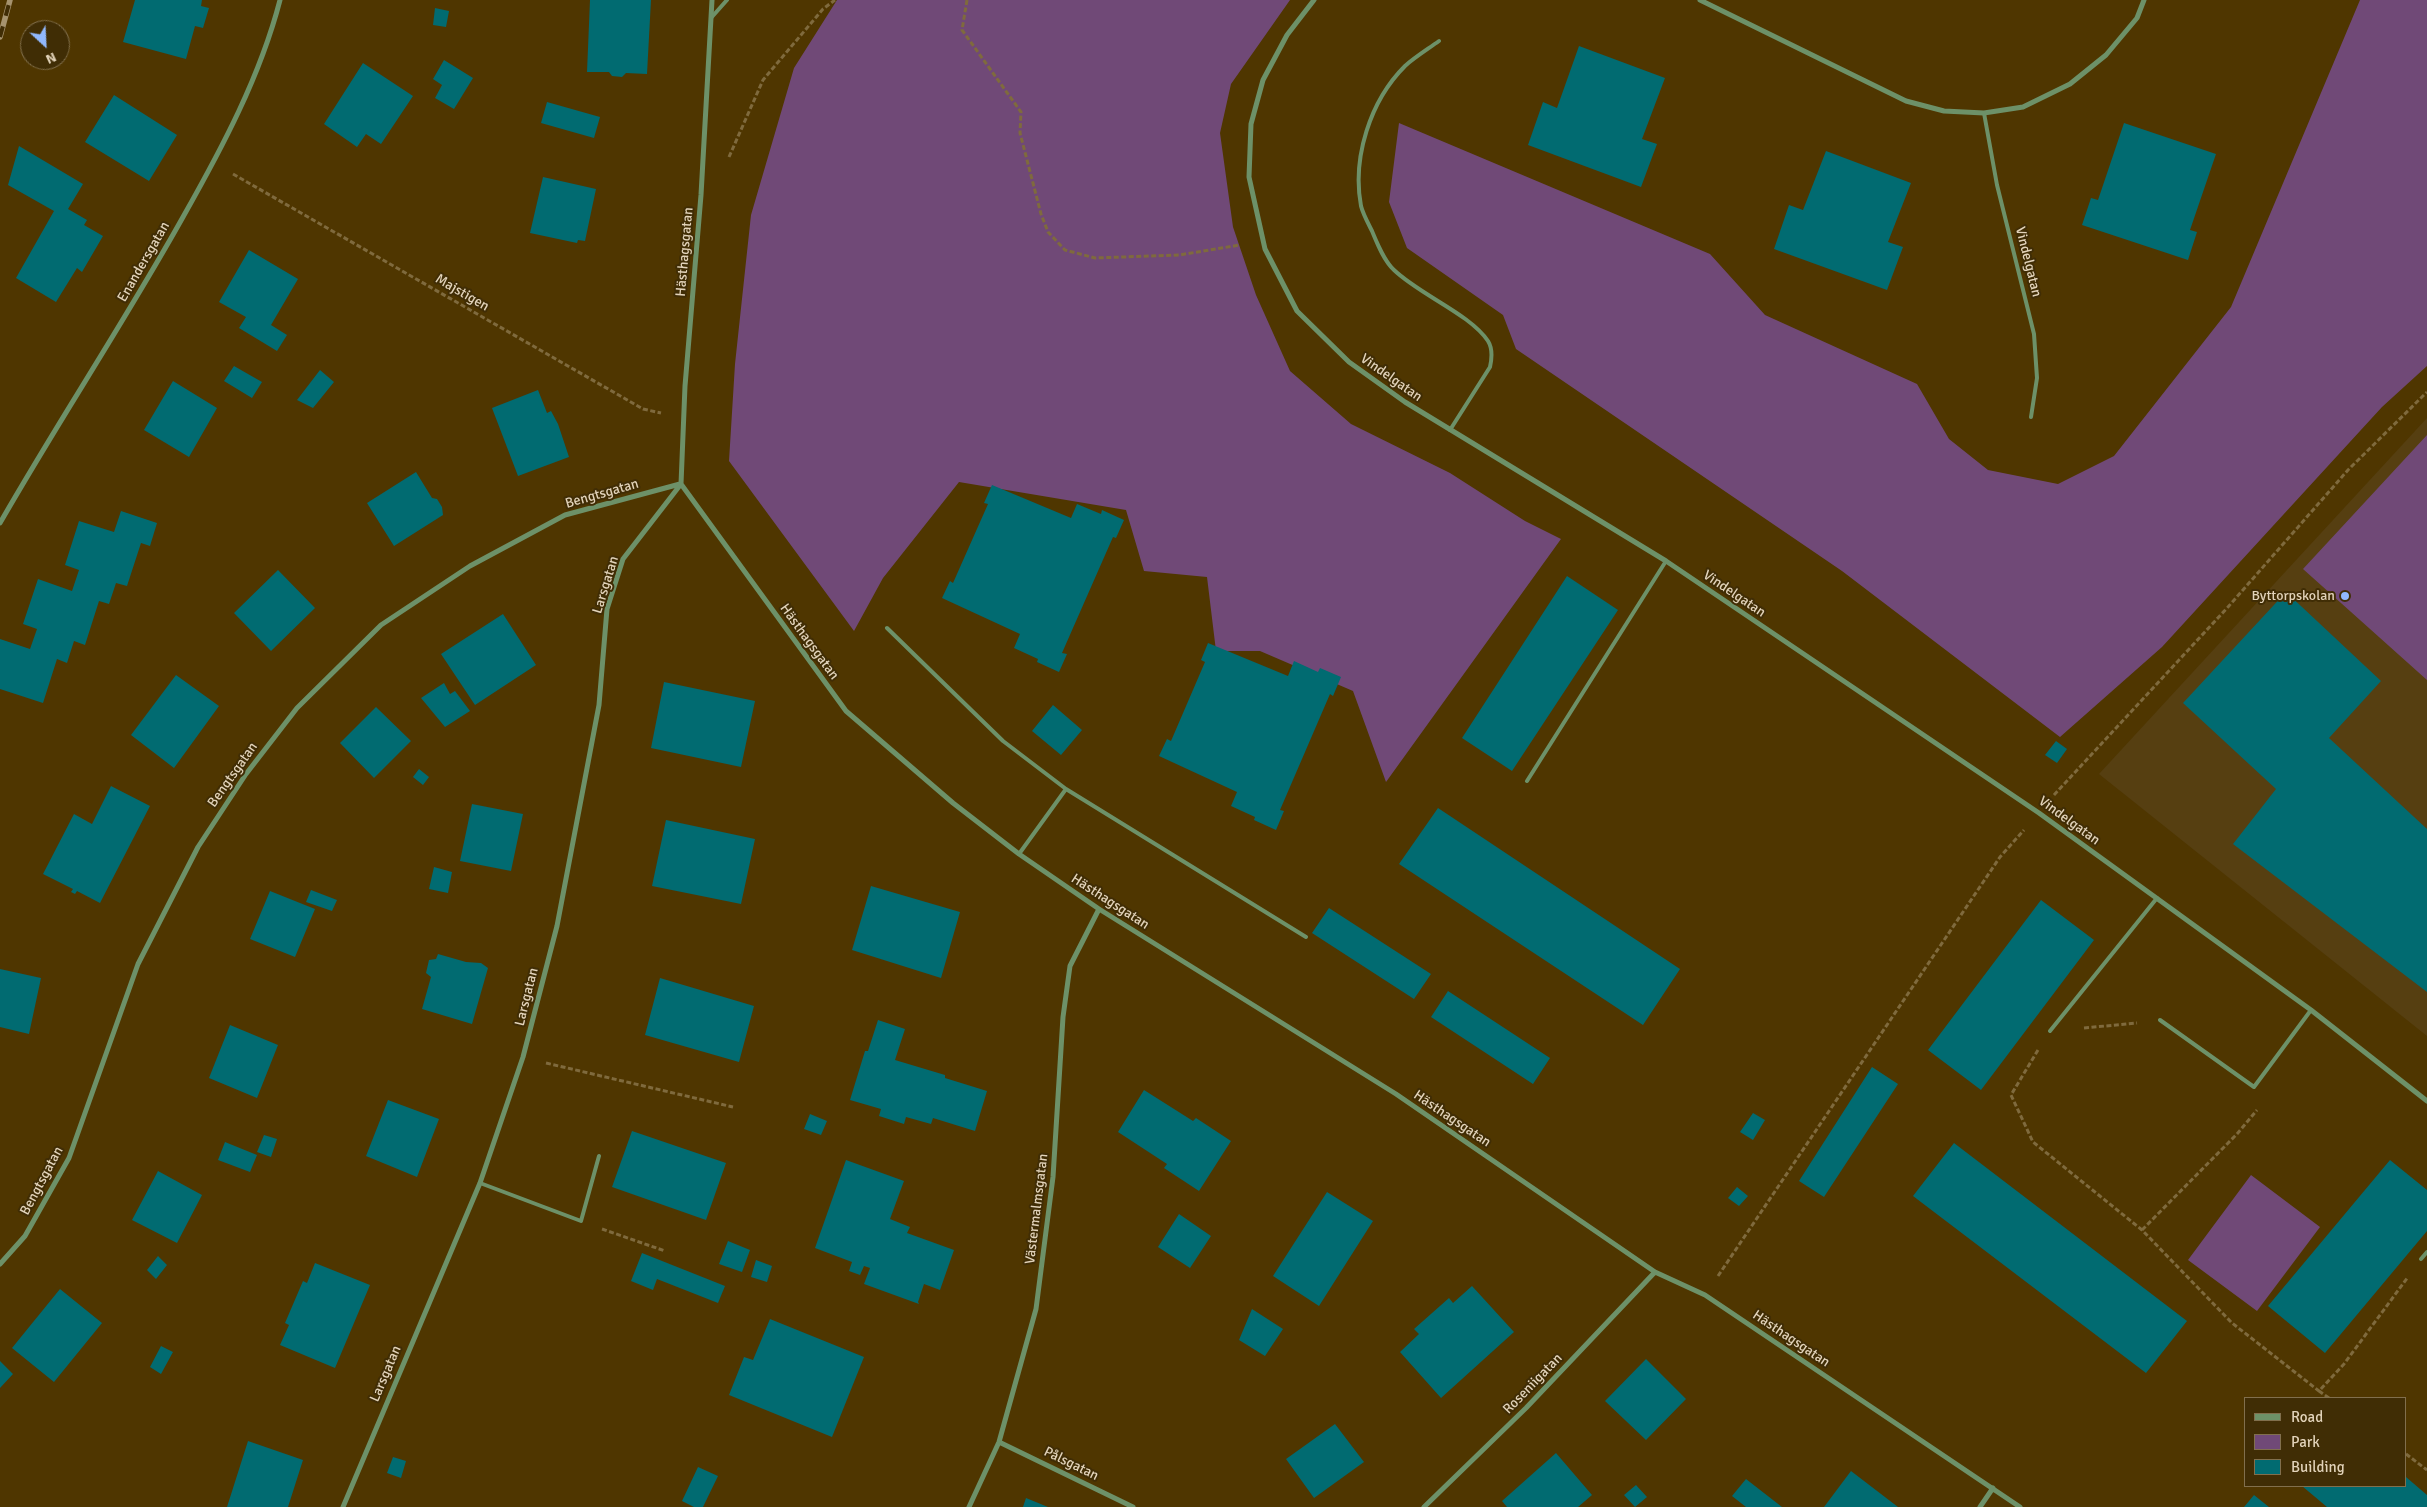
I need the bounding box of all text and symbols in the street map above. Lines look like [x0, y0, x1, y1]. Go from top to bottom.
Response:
north arrow [20, 20, 70, 70]
text: N [43, 48, 59, 68]
street label: Hästhagsgatan [673, 207, 697, 297]
street label: Enandersgatan [114, 219, 174, 305]
street label: Vindelgatan [2011, 225, 2045, 299]
street label: Majstigen [432, 271, 492, 315]
street label: Vindelgatan [1357, 350, 1425, 406]
street label: Bengtsgatan [563, 476, 641, 512]
street label: Larsgatan [589, 554, 623, 616]
street label: Vindelgatan [1699, 567, 1769, 621]
place label: Byttorpskolan [2251, 588, 2335, 604]
marker: Byttorpskolan [2339, 590, 2351, 602]
street label: Hästhagsgatan [776, 601, 842, 683]
street label: Bengtsgatan [204, 739, 262, 811]
street label: Vindelgatan [2035, 793, 2103, 849]
street label: Hästhagsgatan [1068, 871, 1152, 933]
street label: Larsgatan [512, 966, 542, 1028]
street label: Hästhagsgatan [1410, 1087, 1494, 1151]
street label: Bengtsgatan [17, 1144, 67, 1218]
street label: Västermalmsgatan [1022, 1153, 1052, 1265]
street label: Hästhagsgatan [1749, 1307, 1833, 1371]
street label: Larsgatan [367, 1343, 405, 1405]
street label: Roseniigatan [1500, 1350, 1566, 1418]
legend [2244, 1397, 2407, 1487]
text: Road [2291, 1408, 2323, 1426]
text: Park [2291, 1433, 2320, 1451]
street label: Pålsgatan [1041, 1444, 1101, 1484]
text: Building [2291, 1458, 2345, 1476]

